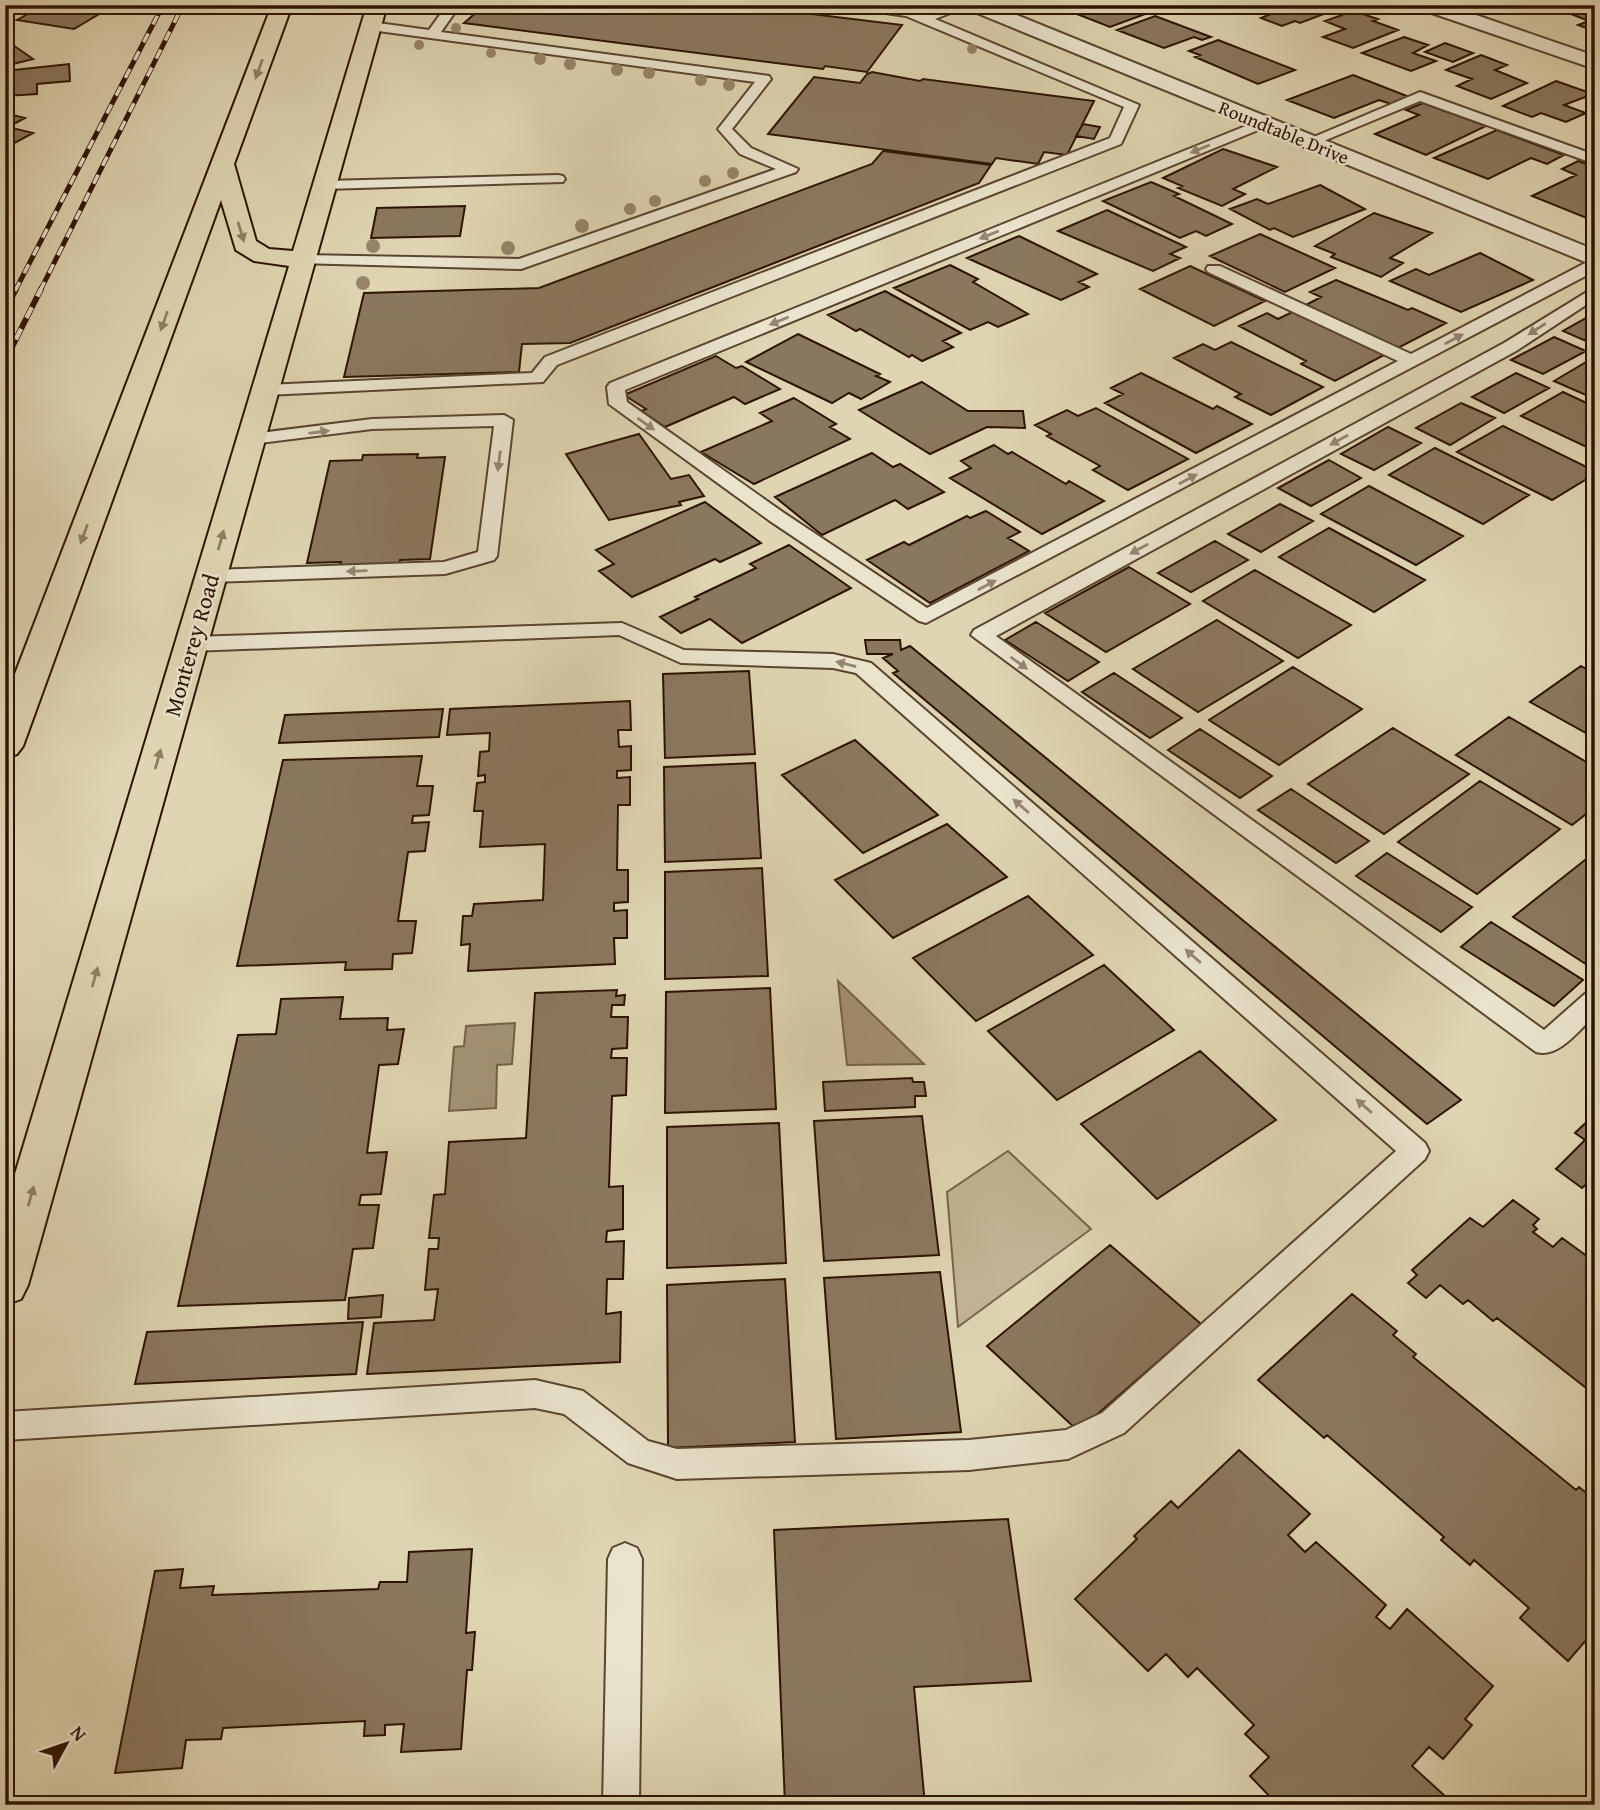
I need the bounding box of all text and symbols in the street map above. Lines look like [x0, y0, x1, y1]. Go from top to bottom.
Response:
one-way arrow [253, 59, 264, 80]
street label: Roundtable Drive [1215, 93, 1353, 171]
one-way arrow [1189, 144, 1210, 155]
one-way arrow [237, 222, 247, 243]
one-way arrow [979, 230, 1000, 241]
one-way arrow [158, 311, 169, 332]
one-way arrow [768, 316, 789, 327]
one-way arrow [1528, 322, 1547, 335]
one-way arrow [1444, 333, 1464, 344]
one-way arrow [637, 417, 655, 431]
one-way arrow [308, 427, 330, 438]
one-way arrow [1329, 434, 1349, 446]
one-way arrow [493, 450, 504, 472]
one-way arrow [1178, 473, 1198, 485]
one-way arrow [78, 524, 89, 545]
one-way arrow [217, 530, 227, 551]
one-way arrow [1129, 543, 1149, 555]
one-way arrow [346, 566, 368, 577]
street label: Monterey Road [155, 569, 227, 720]
one-way arrow [977, 580, 997, 592]
one-way arrow [1010, 656, 1028, 670]
one-way arrow [835, 658, 857, 669]
one-way arrow [153, 748, 164, 770]
one-way arrow [1012, 798, 1030, 814]
one-way arrow [1184, 949, 1201, 964]
one-way arrow [90, 966, 100, 987]
one-way arrow [1355, 1098, 1373, 1114]
one-way arrow [27, 1185, 37, 1206]
north arrow [32, 1708, 102, 1778]
text: N [64, 1719, 94, 1747]

